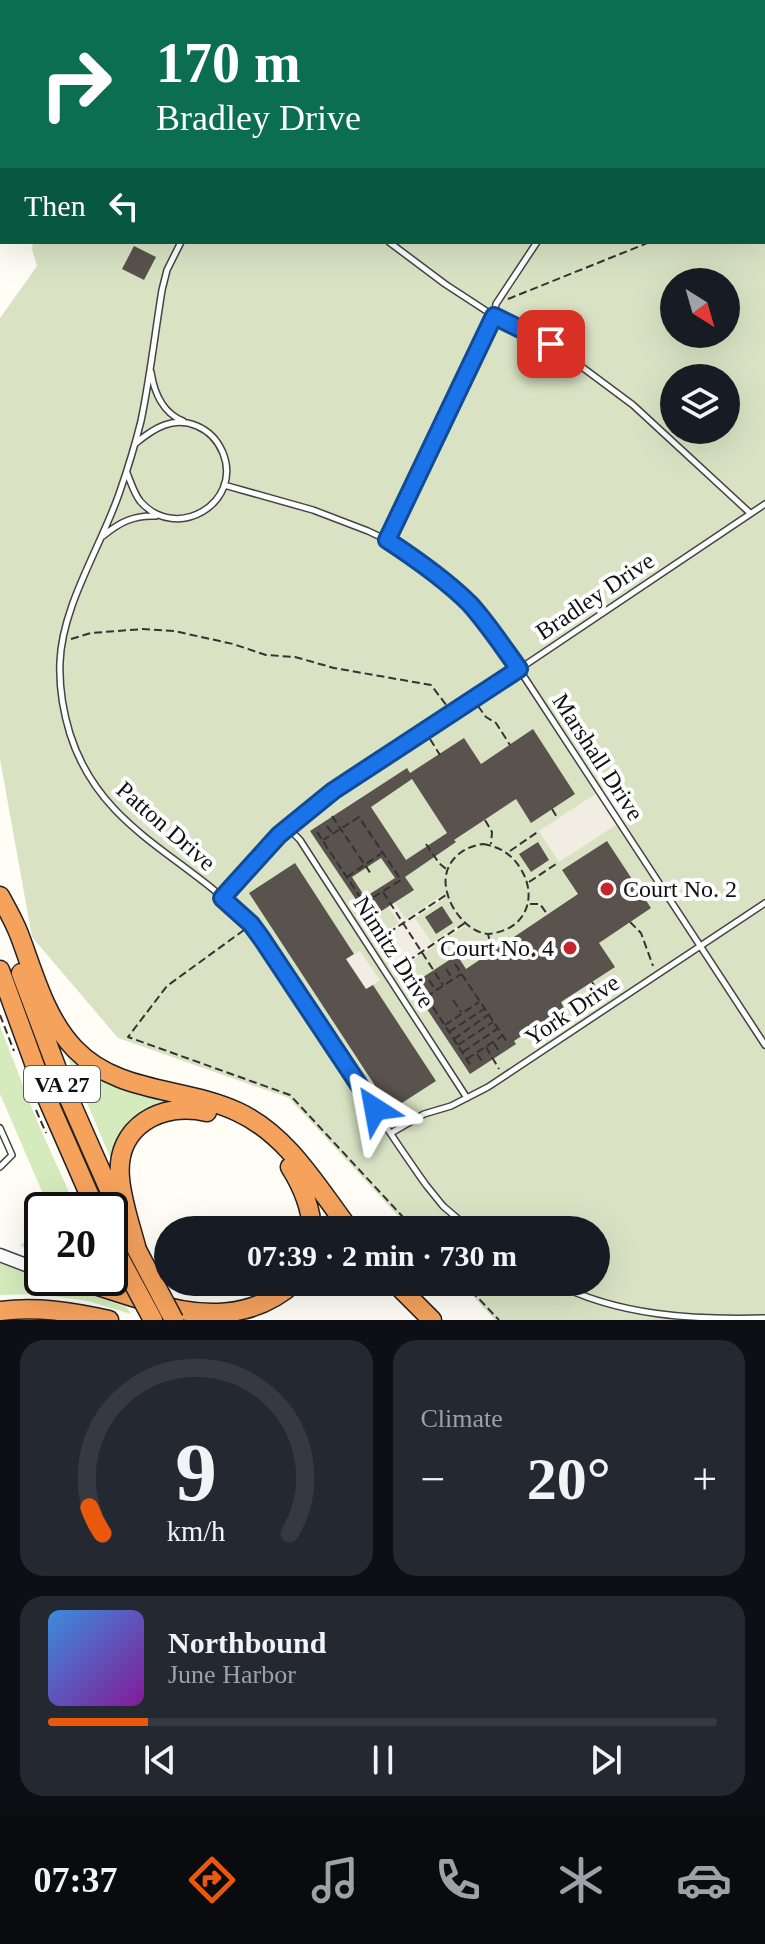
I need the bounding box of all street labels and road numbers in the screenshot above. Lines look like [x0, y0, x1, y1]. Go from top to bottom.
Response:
street label: Bradley Drive [531, 547, 659, 645]
street label: Marshall Drive [547, 689, 649, 825]
street label: Patton Drive [111, 776, 221, 876]
street label: Nimitz Drive [348, 892, 440, 1012]
street label: York Drive [520, 969, 624, 1051]
road number: VA 27 [24, 1066, 100, 1102]

